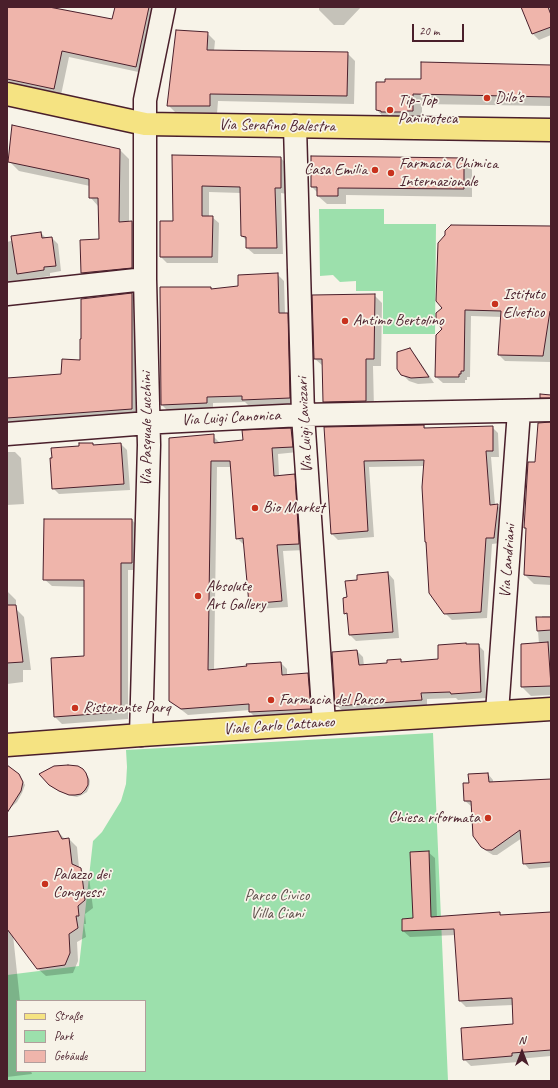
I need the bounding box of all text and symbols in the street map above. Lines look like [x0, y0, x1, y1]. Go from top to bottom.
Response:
scale bar [414, 16, 466, 42]
text: 20 m [419, 23, 439, 39]
place label: Dilo's [495, 88, 523, 108]
place label: Tip-Top Paninoteca [398, 91, 457, 129]
marker: Dilo's [482, 93, 492, 103]
marker: Tip-Top Paninoteca [385, 105, 395, 115]
street label: Via Serafino Balestra [219, 115, 335, 137]
place label: Farmacia Chimica Internazionale [399, 154, 498, 192]
place label: Casa Emilia [304, 160, 367, 180]
marker: Casa Emilia [370, 165, 380, 175]
marker: Farmacia Chimica Internazionale [386, 168, 396, 178]
place label: Istituto Elvetico [503, 285, 545, 323]
marker: Istituto Elvetico [490, 299, 500, 309]
place label: Antimo Bertolino [353, 311, 444, 331]
marker: Antimo Bertolino [340, 316, 350, 326]
street label: Via Pasquale Lucchini [137, 372, 157, 486]
street label: Via Luigi Lavizzari [293, 377, 317, 473]
street label: Via Luigi Canonica [181, 406, 281, 430]
place label: Bio Market [263, 498, 325, 518]
marker: Bio Market [250, 503, 260, 513]
street label: Via Landriani [496, 523, 520, 599]
place label: Absolute Art Gallery [206, 577, 265, 615]
marker: Absolute Art Gallery [193, 591, 203, 601]
place label: Farmacia del Parco [279, 690, 383, 710]
marker: Farmacia del Parco [266, 695, 276, 705]
place label: Ristorante Parq [83, 698, 170, 718]
marker: Ristorante Parq [70, 703, 80, 713]
street label: Viale Carlo Cattaneo [223, 713, 335, 739]
place label: Chiesa riformata [388, 808, 480, 828]
marker: Chiesa riformata [483, 813, 493, 823]
place label: Palazzo dei Congressi [53, 865, 110, 903]
marker: Palazzo dei Congressi [40, 879, 50, 889]
park label: Parco Civico Villa Ciani [245, 886, 309, 924]
legend [16, 1000, 146, 1072]
text: Straße [54, 1008, 82, 1024]
text: Park [54, 1028, 73, 1044]
north arrow [502, 1032, 542, 1072]
text: N [519, 1033, 525, 1047]
text: Gebäude [54, 1048, 87, 1064]

